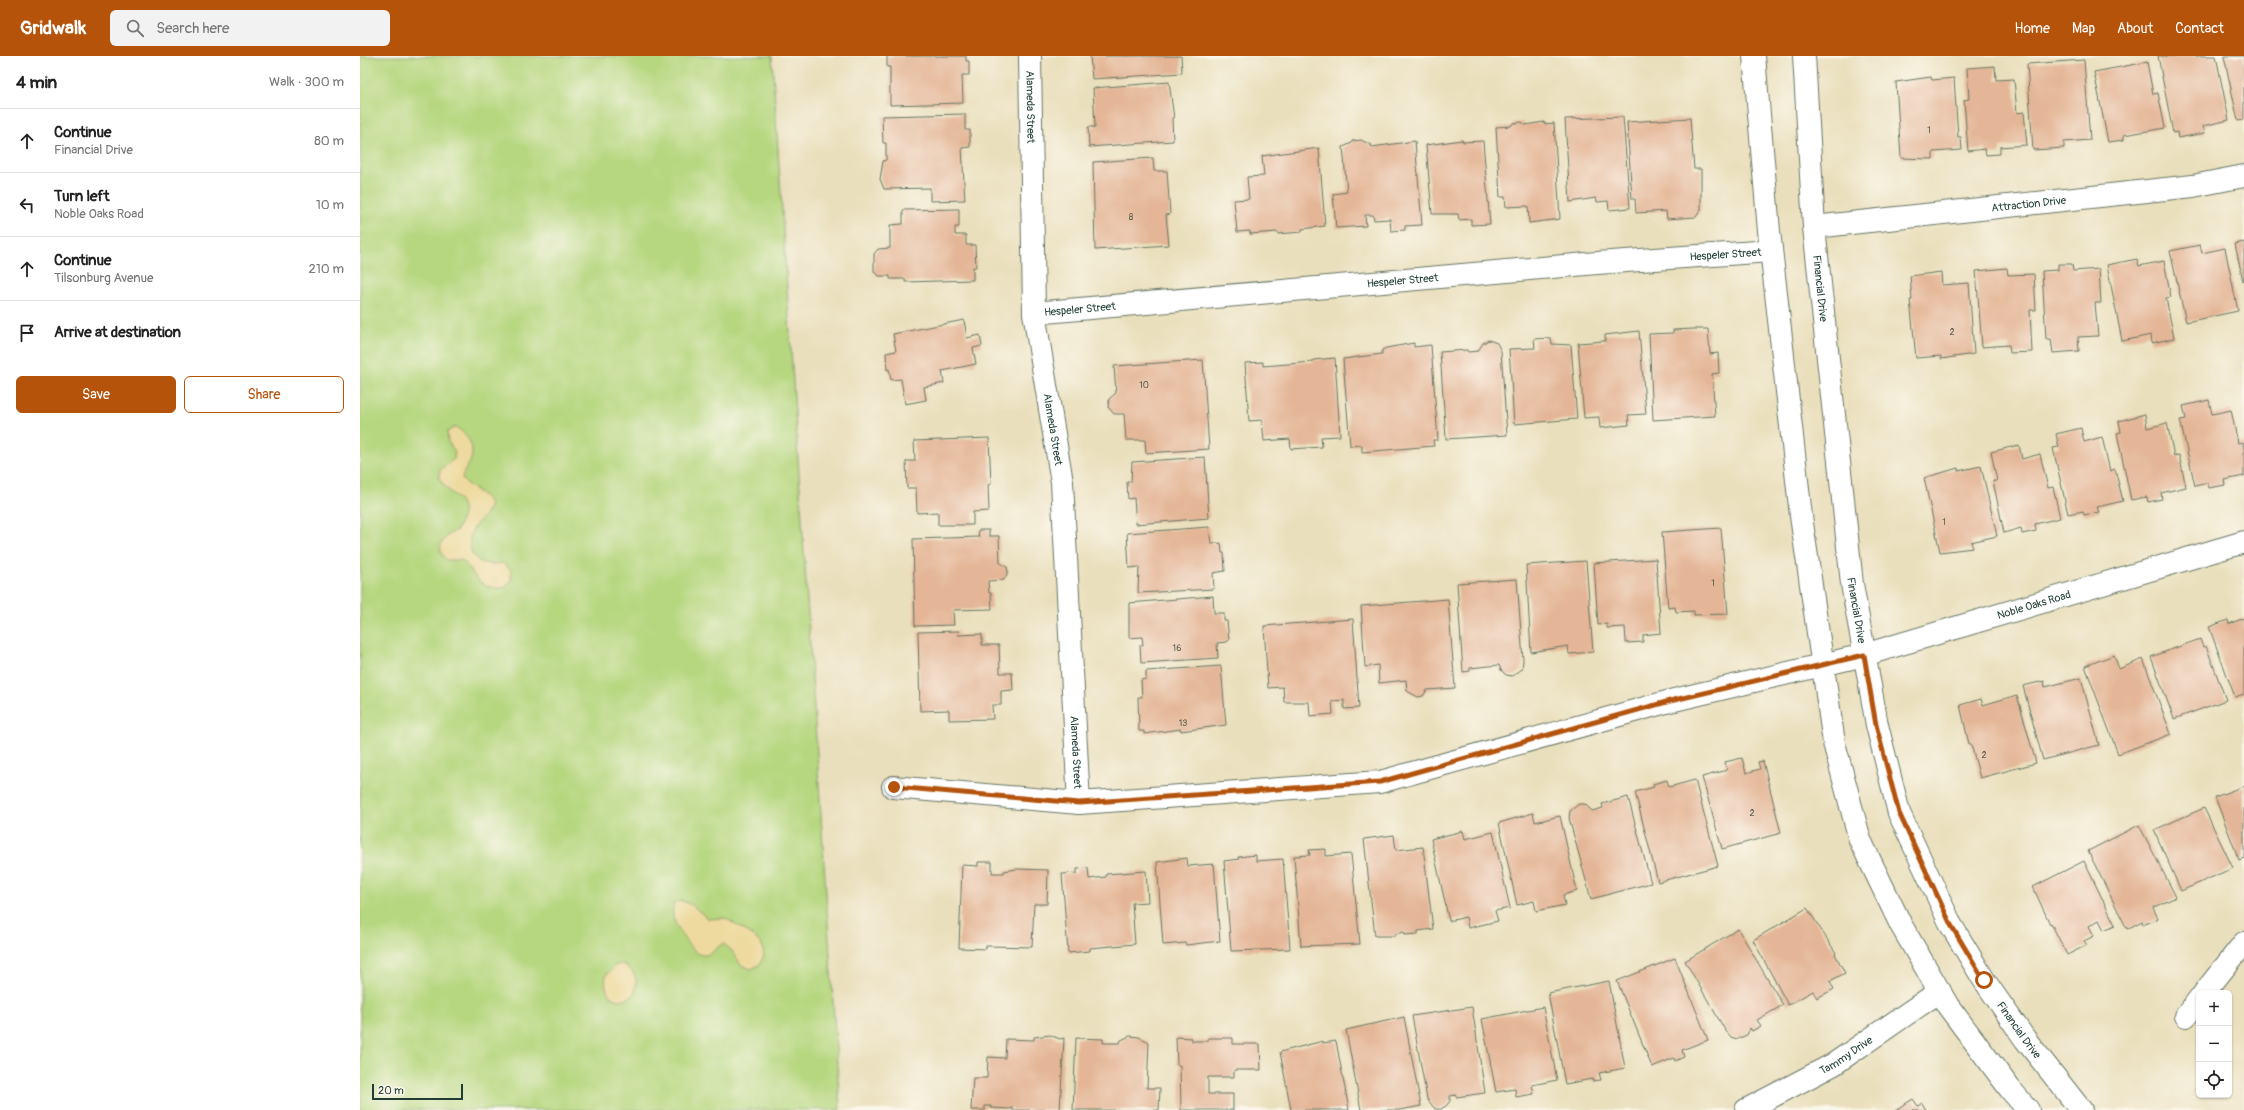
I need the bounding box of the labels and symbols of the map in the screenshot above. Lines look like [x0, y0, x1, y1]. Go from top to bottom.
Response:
street label: Alameda Street [1024, 70, 1038, 144]
house number: 1 [1927, 125, 1931, 136]
street label: Attraction Drive [1991, 193, 2067, 214]
house number: 8 [1129, 212, 1134, 223]
street label: Hespeler Street [1689, 245, 1762, 263]
street label: Financial Drive [1811, 254, 1831, 323]
street label: Hespeler Street [1366, 271, 1439, 290]
street label: Hespeler Street [1043, 299, 1117, 319]
house number: 2 [1949, 327, 1955, 338]
house number: 10 [1139, 380, 1149, 391]
street label: Alameda Street [1041, 392, 1066, 467]
house number: 1 [1942, 517, 1946, 528]
street label: Financial Drive [1845, 577, 1869, 645]
house number: 1 [1711, 578, 1715, 589]
street label: Noble Oaks Road [1995, 587, 2072, 622]
house number: 16 [1173, 643, 1181, 654]
street label: Alameda Street [1068, 716, 1085, 790]
house number: 13 [1179, 718, 1187, 729]
house number: 2 [1981, 750, 1987, 761]
route end [885, 778, 903, 796]
house number: 2 [1749, 808, 1755, 819]
route start [1975, 971, 1993, 989]
street label: Financial Drive [1994, 999, 2045, 1061]
street label: Tammy Drive [1817, 1033, 1875, 1077]
scale bar [372, 1082, 463, 1101]

